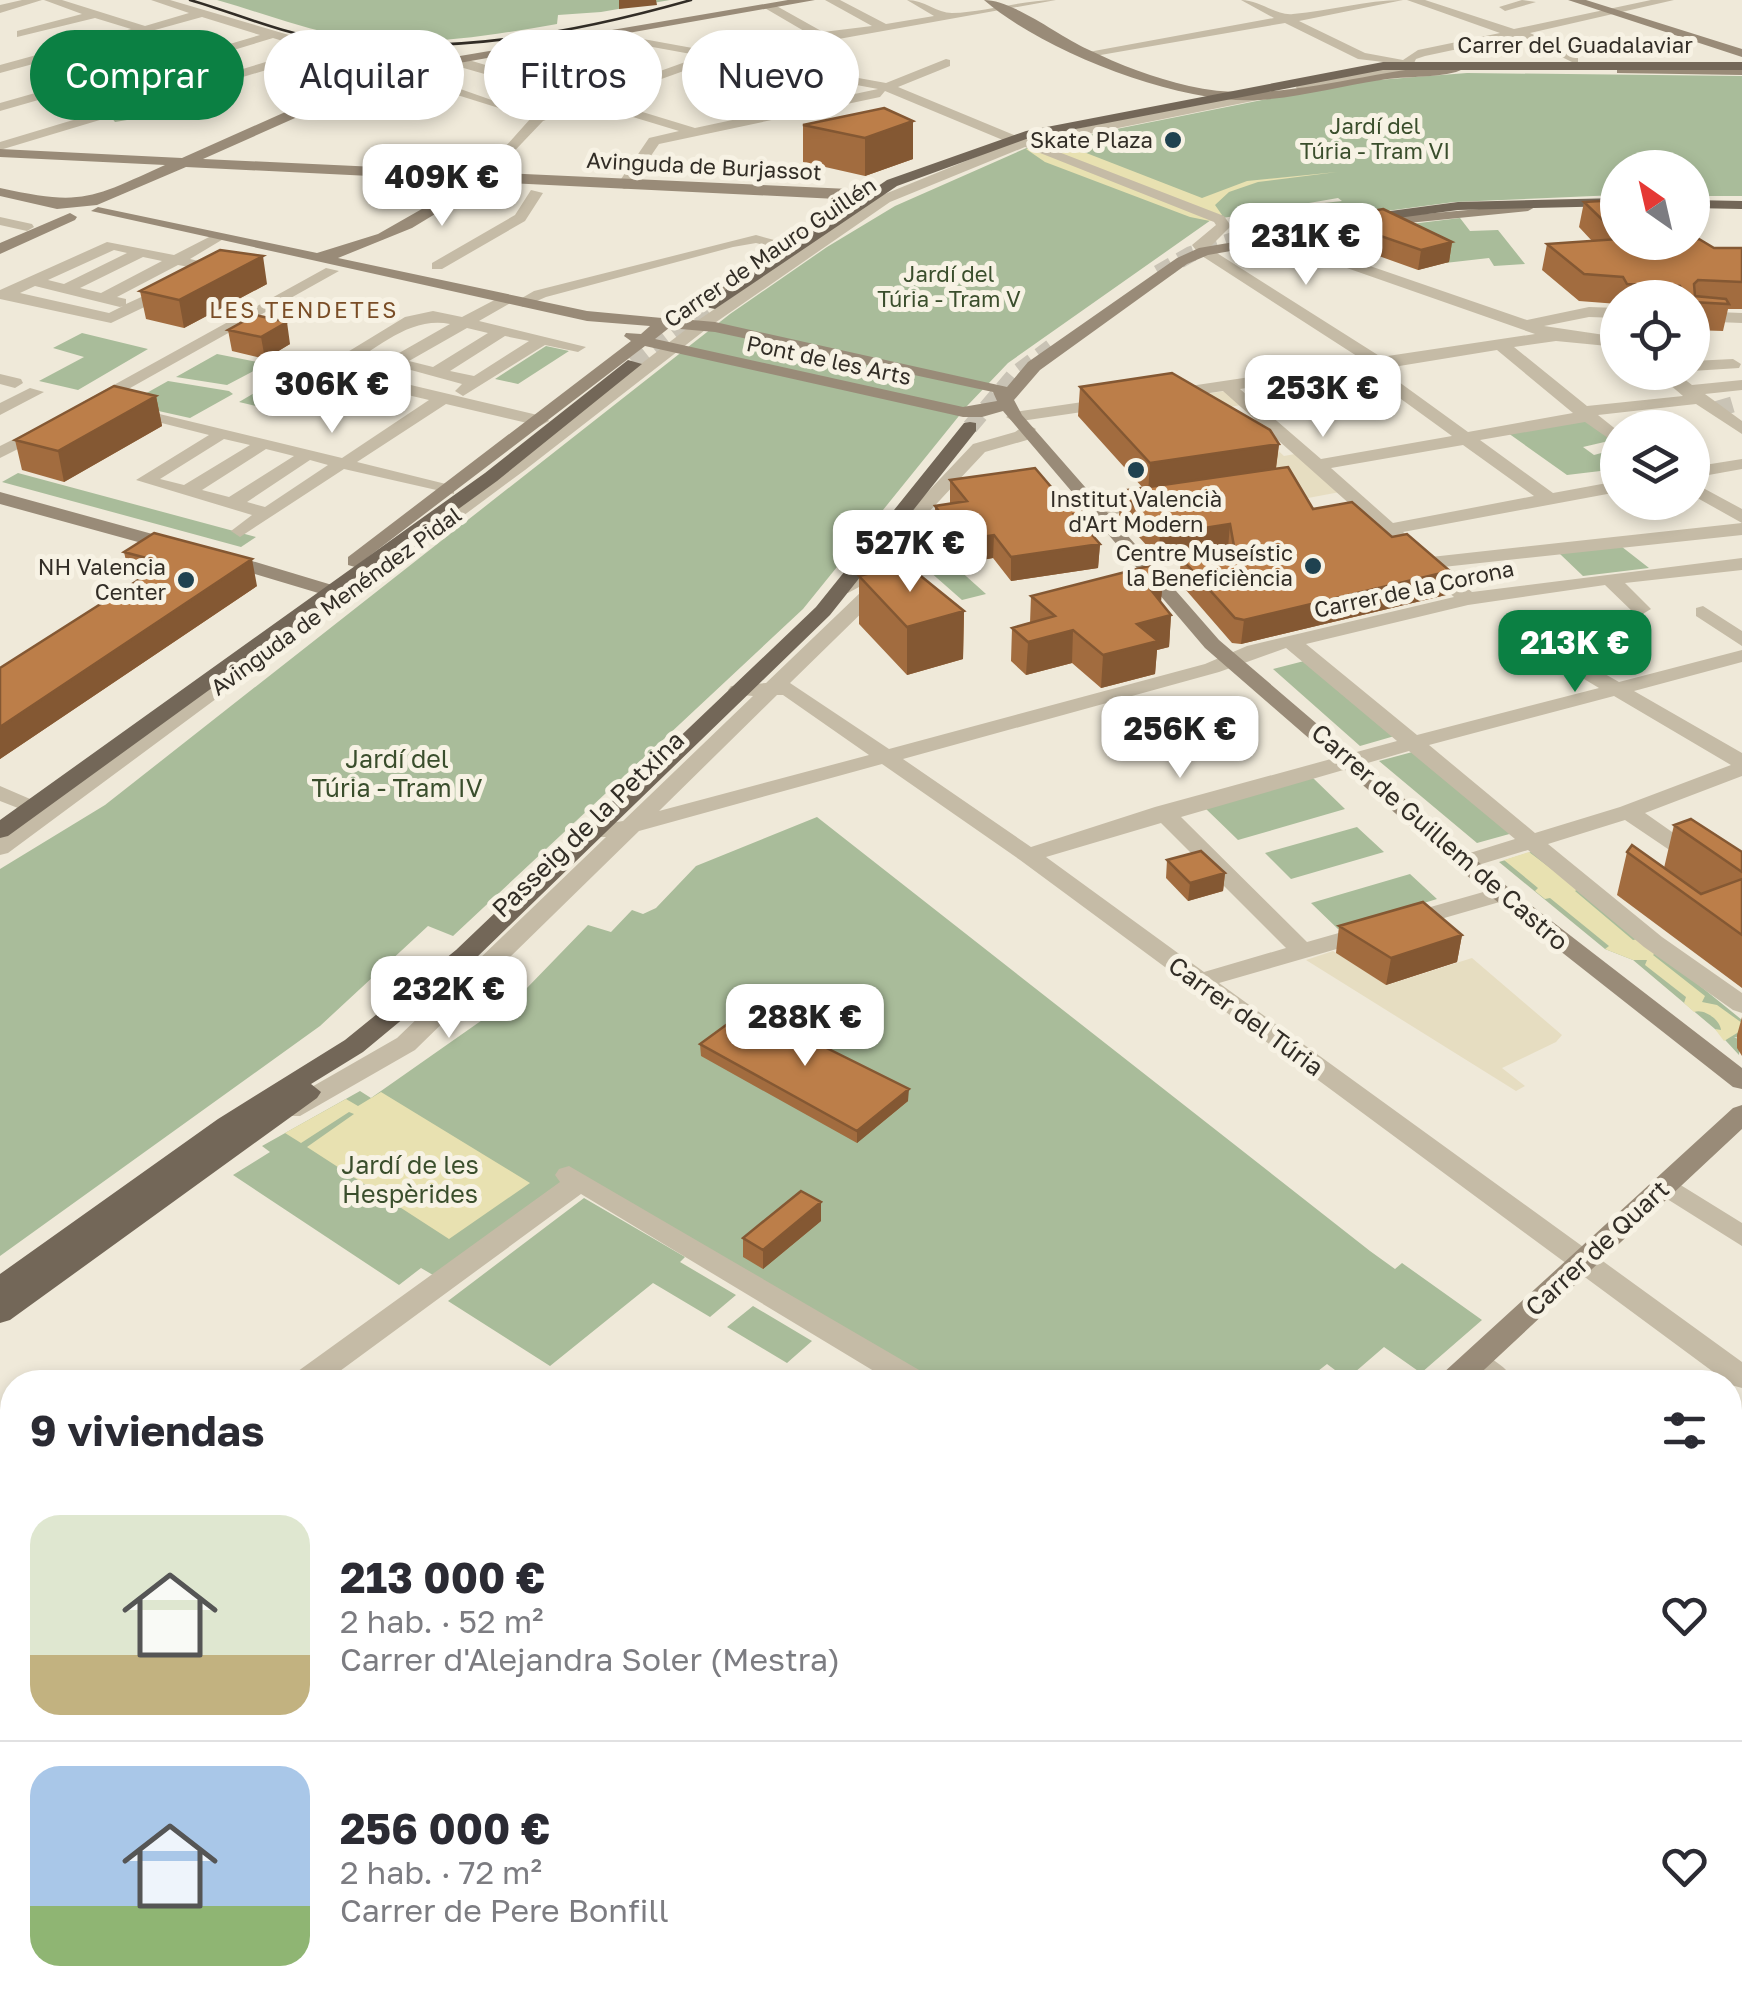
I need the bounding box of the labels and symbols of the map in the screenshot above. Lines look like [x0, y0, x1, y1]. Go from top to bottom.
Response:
street label: Carrer del Guadalaviar [1457, 31, 1693, 58]
park label: Jardí del Túria - Tram VI [1300, 112, 1450, 164]
place label: Skate Plaza [1030, 126, 1153, 153]
marker: Skate Plaza [1162, 129, 1184, 151]
pin: 409K € [361, 144, 523, 229]
street label: Avinguda de Burjassot [586, 146, 822, 185]
north arrow [1600, 150, 1710, 260]
street label: Carrer de Mauro Guillén [659, 171, 881, 333]
pin: 231K € [1225, 203, 1387, 288]
park label: Jardí del Túria - Tram V [877, 260, 1021, 312]
district label: LES TENDETES [209, 296, 399, 323]
street label: Pont de les Arts [744, 329, 914, 390]
pin: 306K € [251, 351, 413, 436]
pin: 253K € [1242, 355, 1404, 440]
marker: Institut Valencià d'Art Modern [1125, 459, 1147, 481]
place label: Institut Valencià d'Art Modern [1050, 485, 1222, 537]
street label: Avinguda de Menéndez Pidal [205, 501, 466, 701]
pin: 527K € [829, 510, 991, 595]
place label: Centre Museístic la Beneficiència [1116, 539, 1293, 591]
place label: NH Valencia Center [38, 553, 166, 605]
street label: Carrer de la Corona [1312, 554, 1516, 623]
marker: Centre Museístic la Beneficiència [1302, 555, 1324, 577]
marker: NH Valencia Center [175, 569, 197, 591]
pin: 213K € [1494, 610, 1656, 695]
pin: 256K € [1099, 696, 1261, 781]
street label: Carrer de Guillem de Castro [1306, 717, 1575, 957]
street label: Passeig de la Petxina [485, 724, 690, 923]
park label: Jardí del Túria - Tram IV [312, 743, 483, 803]
street label: Carrer del Túria [1163, 949, 1330, 1082]
pin: 232K € [368, 956, 530, 1041]
pin: 288K € [724, 984, 886, 1069]
park label: Jardí de les Hespèrides [341, 1149, 479, 1209]
street label: Carrer de Quart [1518, 1173, 1675, 1322]

